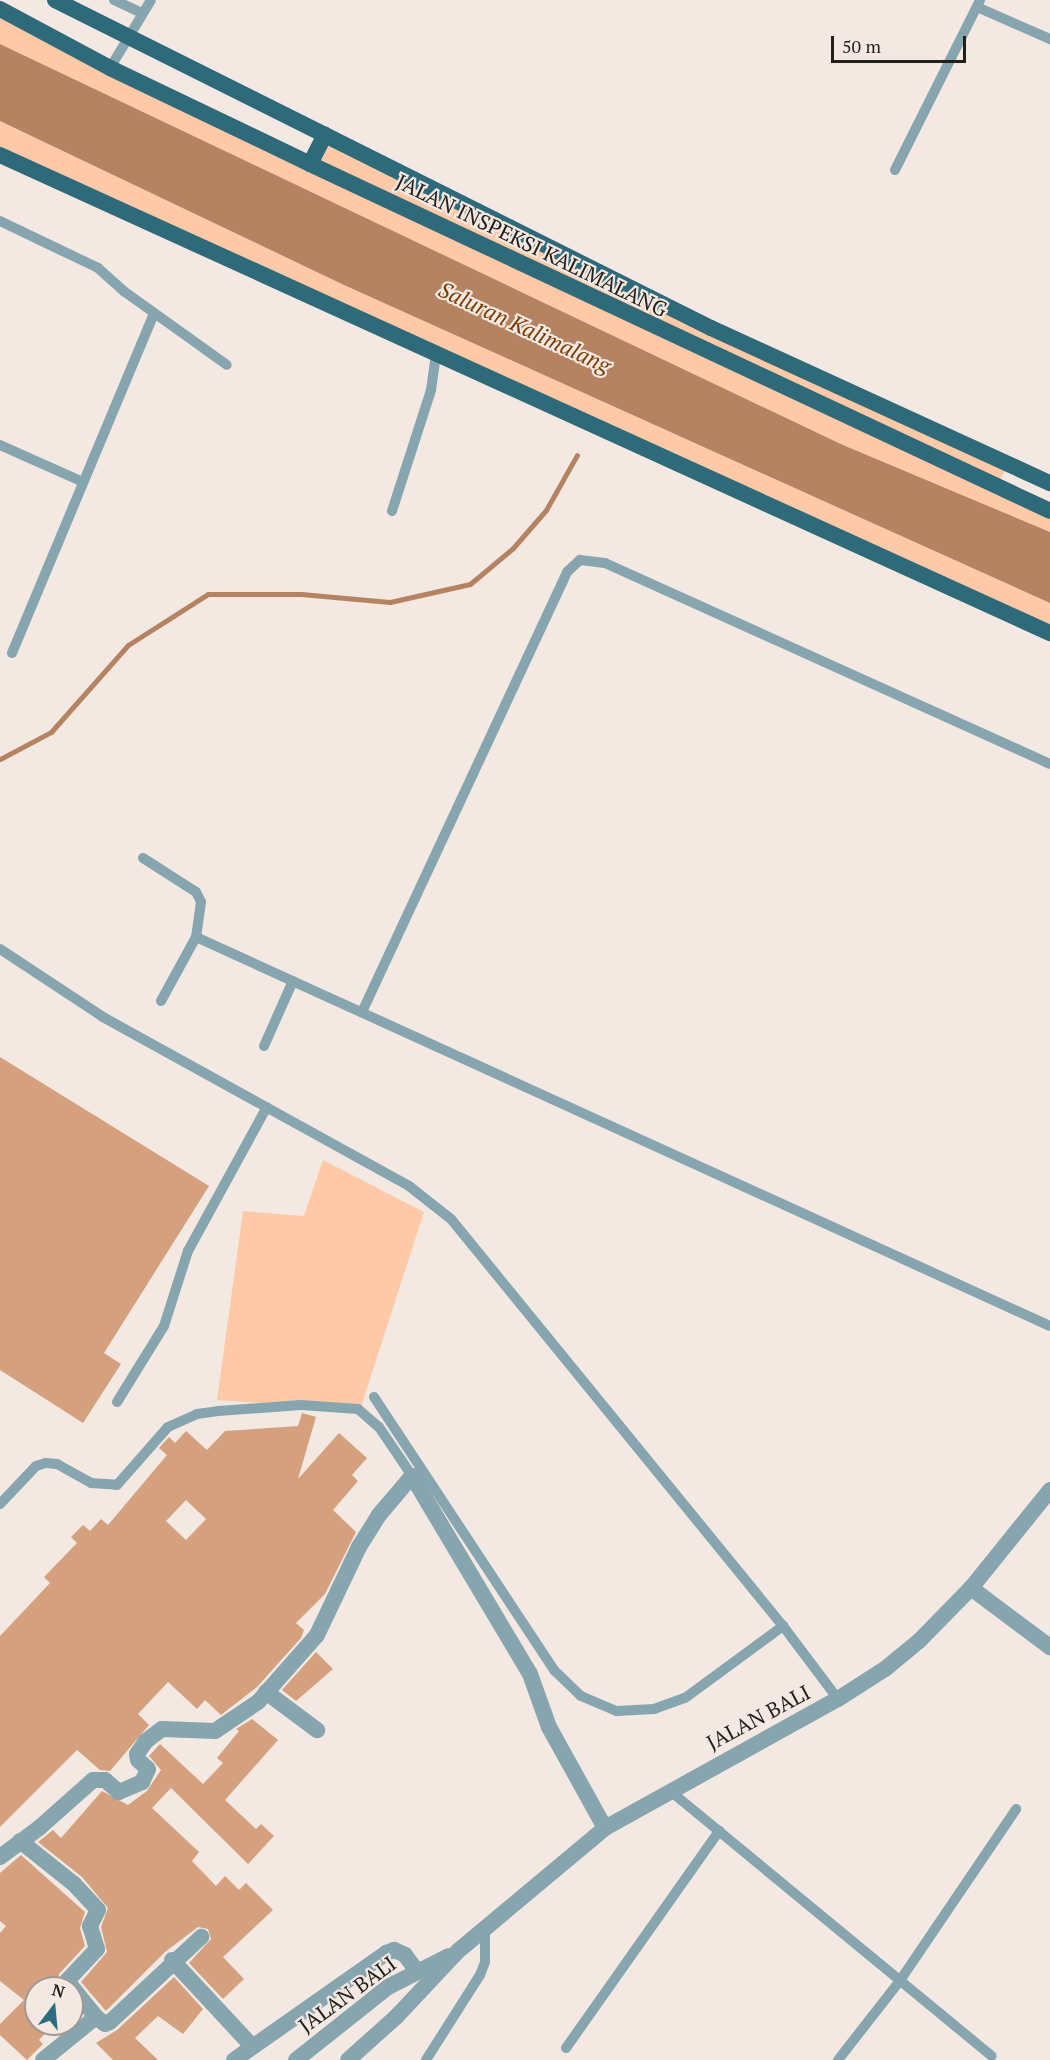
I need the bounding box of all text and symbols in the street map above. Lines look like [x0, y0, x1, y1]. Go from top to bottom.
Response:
scale bar [834, 24, 969, 62]
text: 50 m [842, 34, 881, 58]
street label: JALAN INSPEKSI KALIMALANG [392, 168, 672, 322]
water label: Saluran Kalimalang [435, 276, 615, 378]
street label: JALAN BALI [702, 1679, 814, 1755]
street label: JALAN BALI [293, 1950, 401, 2038]
north arrow [24, 1976, 84, 2036]
text: N [50, 1978, 67, 2003]

